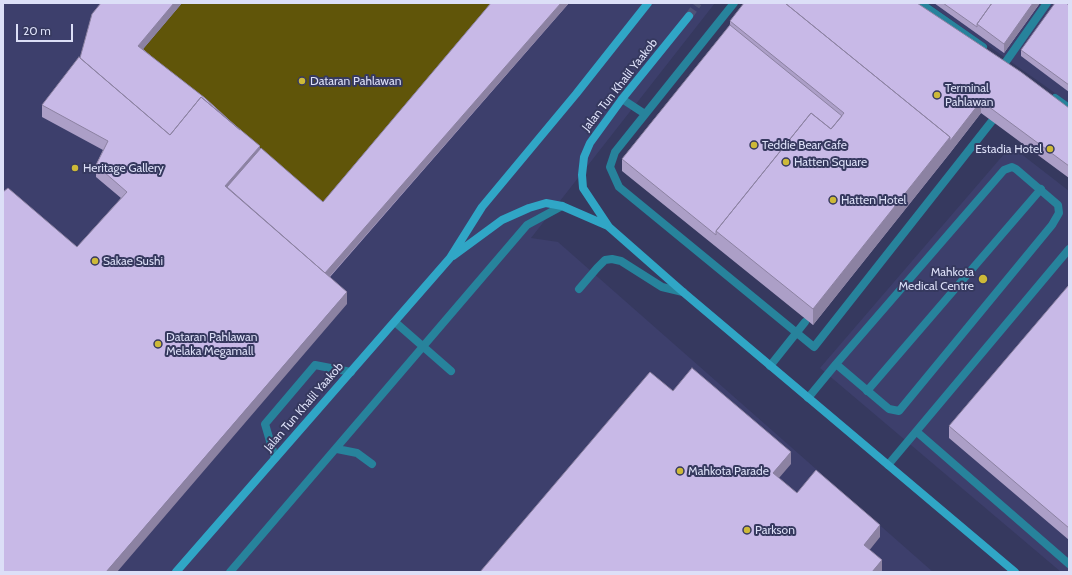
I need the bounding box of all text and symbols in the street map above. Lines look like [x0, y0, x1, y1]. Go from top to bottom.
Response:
scale bar [18, 16, 75, 42]
text: 20 m [23, 23, 51, 38]
street label: Jalan Tun Khalil Yaakob [579, 36, 661, 134]
place label: Dataran Pahlawan [310, 74, 401, 88]
marker: Dataran Pahlawan [297, 76, 307, 86]
place label: Terminal Pahlawan [945, 81, 994, 109]
marker: Terminal Pahlawan [932, 90, 942, 100]
place label: Teddie Bear Cafe [762, 138, 847, 152]
marker: Teddie Bear Cafe [749, 140, 759, 150]
place label: Estadia Hotel [975, 142, 1042, 156]
marker: Estadia Hotel [1045, 144, 1055, 154]
place label: Hatten Square [794, 155, 867, 169]
marker: Hatten Square [781, 157, 791, 167]
place label: Heritage Gallery [83, 161, 164, 175]
marker: Heritage Gallery [70, 163, 80, 173]
place label: Hatten Hotel [841, 193, 906, 207]
marker: Hatten Hotel [828, 195, 838, 205]
place label: Sakae Sushi [103, 254, 163, 268]
marker: Sakae Sushi [90, 256, 100, 266]
place label: Mahkota Medical Centre [899, 265, 974, 293]
marker: Mahkota Medical Centre [977, 273, 989, 285]
place label: Dataran Pahlawan Melaka Megamall [166, 330, 257, 358]
marker: Dataran Pahlawan Melaka Megamall [153, 339, 163, 349]
street label: Jalan Tun Khalil Yaakob [261, 359, 347, 455]
place label: Mahkota Parade [688, 464, 769, 478]
marker: Mahkota Parade [675, 466, 685, 476]
place label: Parkson [755, 523, 795, 537]
marker: Parkson [742, 525, 752, 535]

